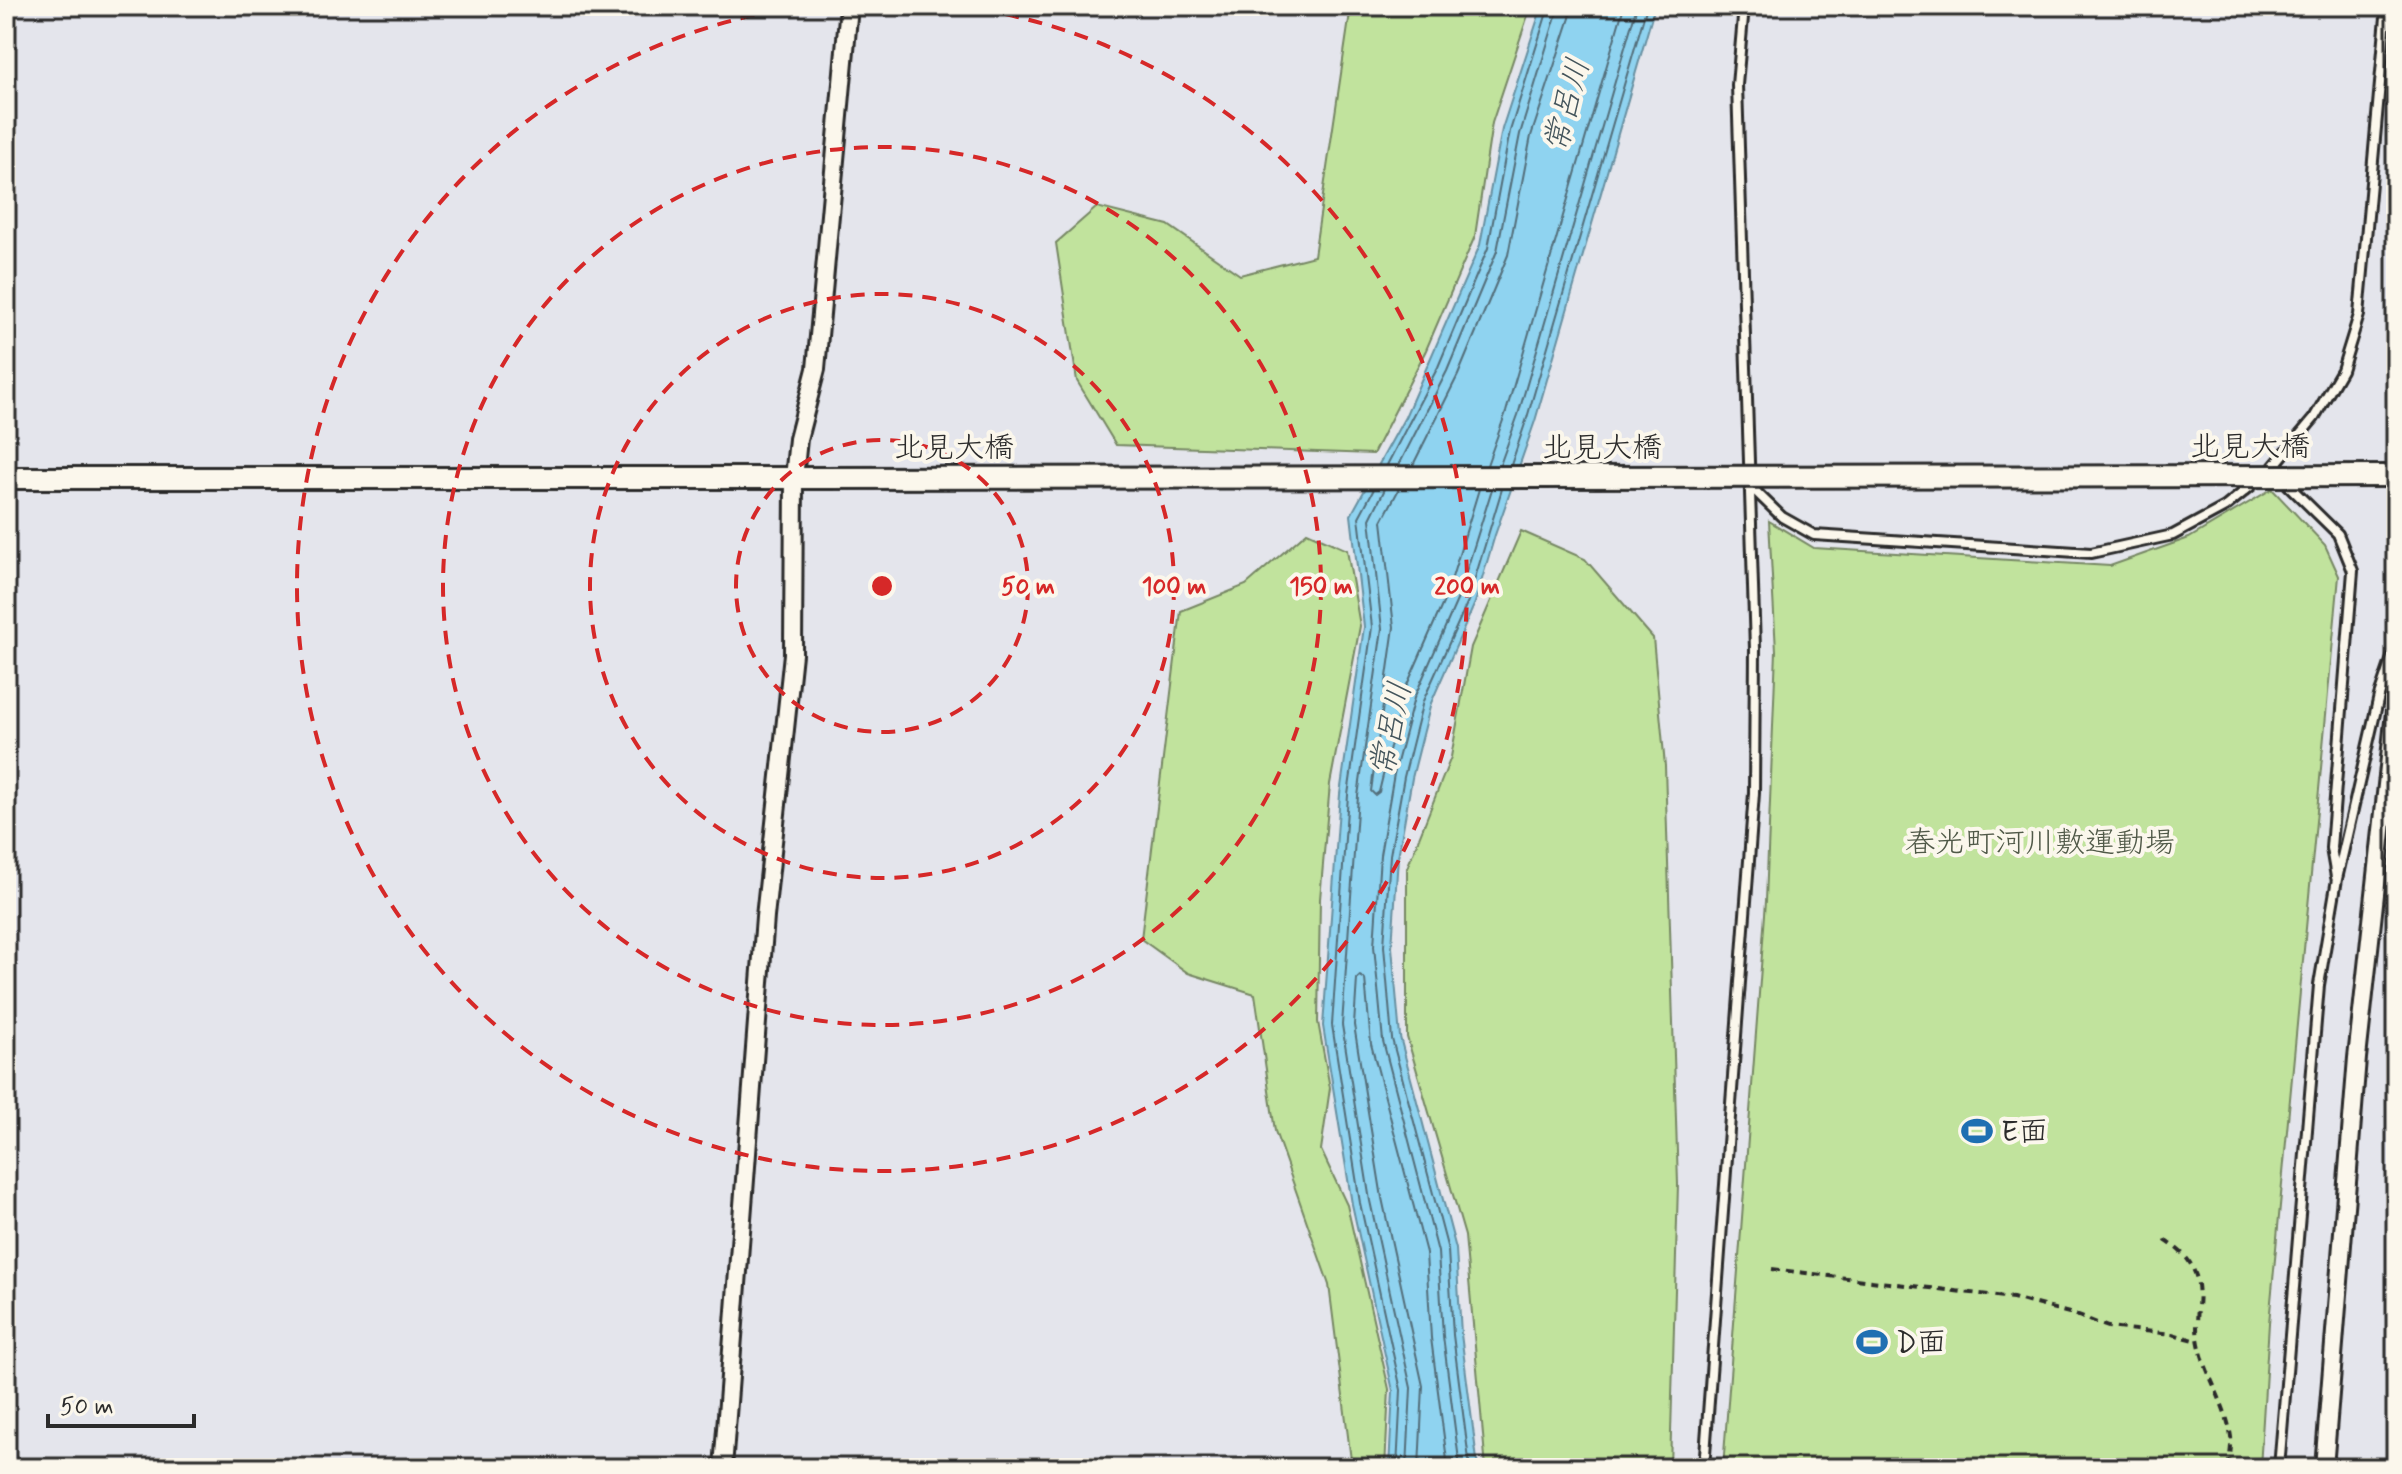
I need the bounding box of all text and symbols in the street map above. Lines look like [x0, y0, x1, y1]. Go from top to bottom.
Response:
water label: 常呂川 [1535, 54, 1601, 157]
street label: 北見大橋 [2190, 428, 2310, 467]
street label: 北見大橋 [894, 429, 1014, 468]
street label: 北見大橋 [1542, 429, 1662, 468]
centre of rings [868, 572, 896, 600]
text: 50 m [1001, 572, 1055, 603]
text: 100 m [1142, 572, 1206, 603]
text: 150 m [1289, 572, 1353, 603]
text: 200 m [1434, 572, 1500, 603]
water label: 常呂川 [1361, 678, 1422, 781]
park label: 春光町河川敷運動場 [1905, 824, 2175, 863]
place label: E面 [2001, 1113, 2049, 1152]
sports icon: E面 [1960, 1114, 1994, 1148]
place label: D面 [1896, 1324, 1947, 1363]
sports icon: D面 [1855, 1325, 1889, 1359]
scale bar [48, 1378, 194, 1428]
text: 50 m [60, 1392, 114, 1423]

